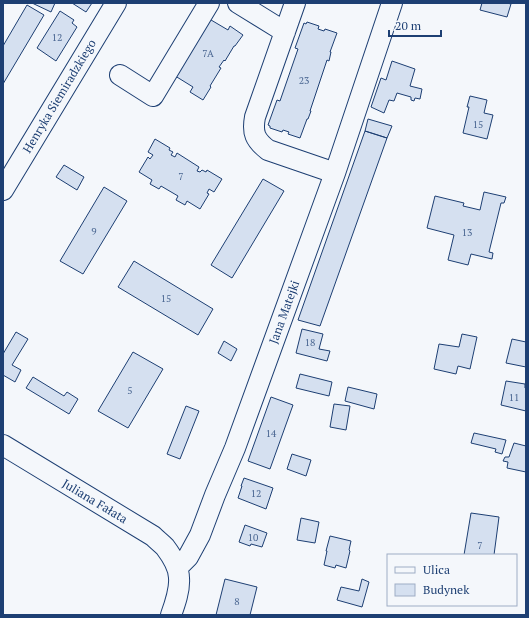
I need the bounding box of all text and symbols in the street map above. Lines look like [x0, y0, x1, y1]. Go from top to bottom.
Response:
scale bar [389, 12, 441, 38]
text: 20 m [395, 18, 422, 33]
house number: 12 [52, 31, 62, 44]
street label: Henryka Siemiradzkiego [19, 36, 99, 156]
house number: 7A [202, 47, 214, 60]
house number: 23 [299, 74, 309, 87]
house number: 15 [473, 118, 483, 131]
house number: 7 [178, 170, 184, 183]
house number: 9 [91, 225, 97, 238]
house number: 13 [462, 226, 472, 239]
street label: Jana Matejki [266, 278, 303, 346]
house number: 15 [161, 292, 171, 305]
house number: 18 [305, 336, 315, 349]
house number: 5 [127, 384, 133, 397]
house number: 11 [509, 391, 519, 404]
house number: 14 [266, 427, 277, 440]
street label: Juliana Fałata [60, 476, 130, 526]
house number: 12 [251, 487, 261, 500]
house number: 10 [248, 531, 258, 544]
house number: 7 [477, 539, 483, 552]
legend [387, 554, 517, 606]
text: Ulica [423, 562, 450, 577]
text: Budynek [423, 582, 470, 597]
house number: 8 [234, 595, 240, 608]

